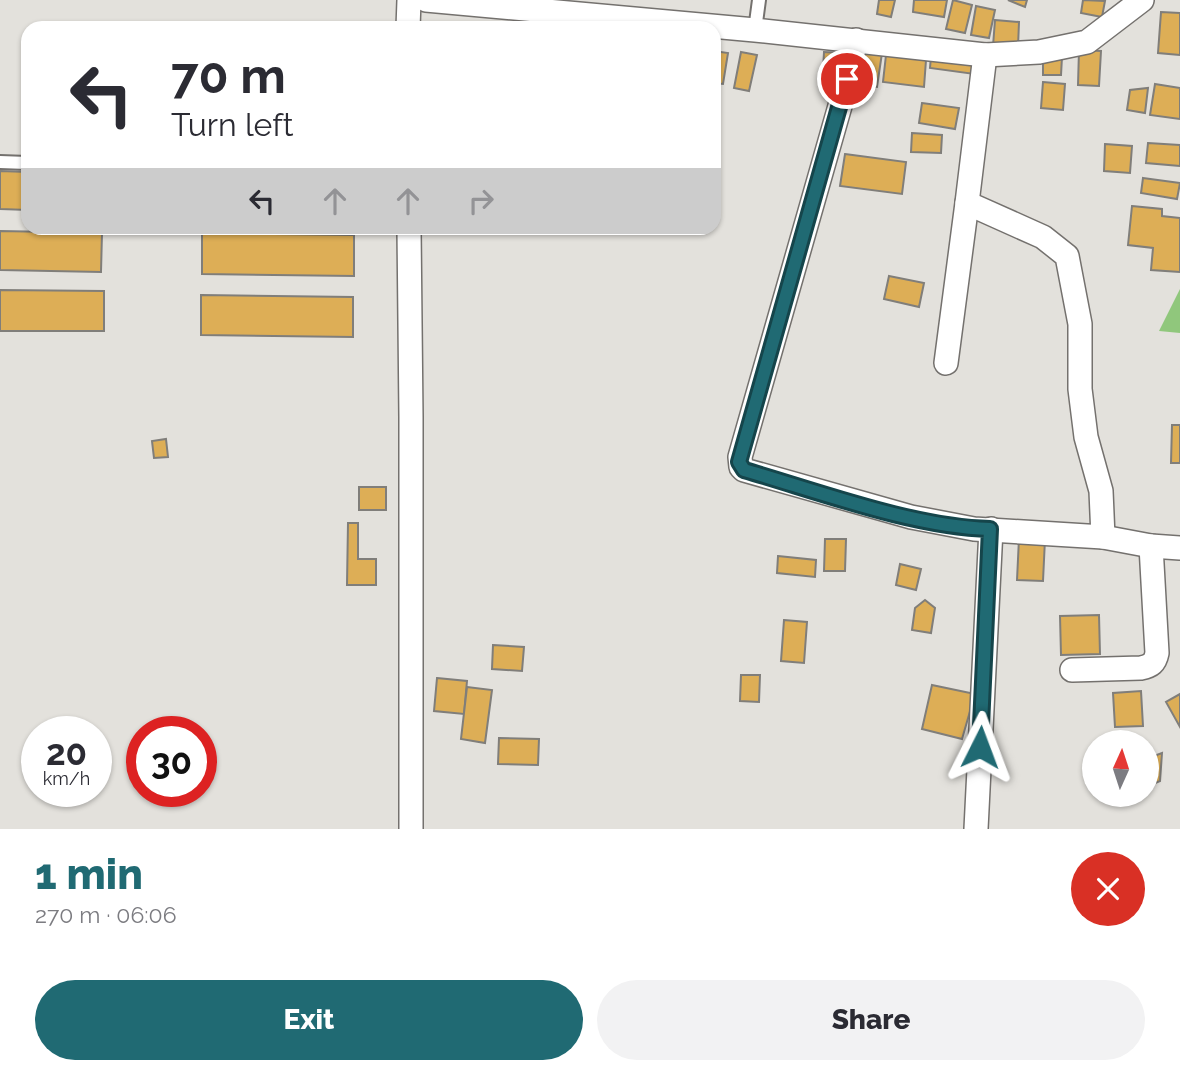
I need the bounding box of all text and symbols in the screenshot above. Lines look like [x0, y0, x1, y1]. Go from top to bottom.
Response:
text: 70 m [171, 47, 286, 104]
icon: left [56, 49, 147, 140]
pin [817, 49, 877, 109]
icon: arrive [828, 60, 866, 98]
text: Turn left [171, 106, 293, 143]
icon: left [243, 182, 281, 220]
icon: ahead [316, 182, 354, 220]
icon: ahead [389, 182, 427, 220]
icon: right [462, 182, 500, 220]
position arrow [943, 710, 1017, 784]
speed limit sign: 30 [126, 716, 217, 807]
north arrow [1082, 730, 1158, 807]
map controls [1082, 730, 1159, 807]
text: 20 [46, 732, 87, 773]
text: km/h [43, 768, 90, 789]
text: 1 min [35, 850, 143, 899]
button: close [1071, 852, 1145, 926]
text: 270 m · 06:06 [35, 901, 177, 928]
button: Exit [35, 980, 583, 1060]
button: Share [597, 980, 1145, 1060]

